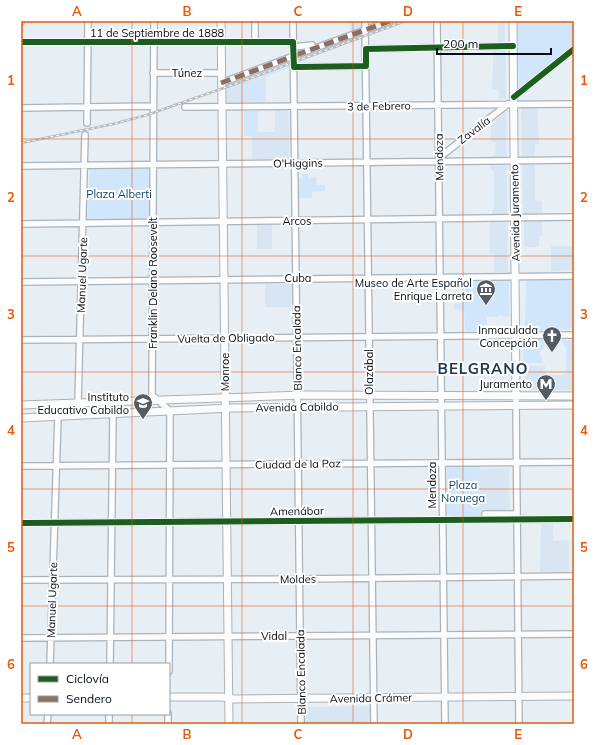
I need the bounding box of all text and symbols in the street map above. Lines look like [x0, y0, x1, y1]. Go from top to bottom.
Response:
text: A [72, 3, 82, 19]
text: B [183, 3, 192, 19]
text: C [294, 3, 303, 19]
text: D [403, 3, 413, 19]
text: E [514, 3, 522, 19]
street label: 11 de Septiembre de 1888 [90, 26, 225, 40]
scale bar [437, 30, 551, 56]
text: 200 m [443, 36, 478, 51]
street label: Túnez [172, 66, 202, 80]
text: 1 [7, 72, 15, 88]
text: 1 [580, 72, 588, 88]
street label: 3 de Febrero [347, 98, 411, 114]
street label: Zavalía [455, 113, 493, 147]
street label: Mendoza [432, 133, 446, 181]
street label: O'Higgins [273, 156, 323, 170]
street label: Avenida Juramento [507, 164, 523, 262]
park label: Plaza Alberti [86, 187, 152, 201]
text: 2 [7, 189, 15, 205]
text: 2 [580, 189, 588, 205]
street label: Arcos [282, 214, 312, 228]
street label: Franklin Delano Roosevelt [146, 217, 160, 349]
street label: Manuel Ugarte [74, 237, 90, 313]
street label: Cuba [285, 271, 311, 285]
place label: Museo de Arte Español Enrique Larreta [355, 276, 472, 303]
museum icon: Museo de Arte Español Enrique Larreta [475, 278, 497, 306]
street label: Blanco Encalada [289, 305, 305, 391]
text: 3 [7, 306, 15, 322]
text: 3 [580, 306, 588, 322]
place label: Inmaculada Concepción [478, 323, 538, 350]
church icon: Inmaculada Concepción [541, 325, 563, 353]
street label: Vuelta de Obligado [177, 330, 275, 346]
street label: Olazábal [362, 349, 376, 395]
street label: Monroe [218, 353, 232, 391]
district label: BELGRANO [438, 359, 528, 378]
metro station icon: Juramento [535, 373, 557, 401]
place label: Juramento [479, 377, 532, 391]
place label: Instituto Educativo Cabildo [38, 390, 129, 417]
school or university icon: Instituto Educativo Cabildo [132, 392, 154, 420]
street label: Avenida Cabildo [255, 399, 339, 415]
text: 4 [7, 422, 15, 438]
text: 4 [580, 422, 588, 438]
street label: Ciudad de la Paz [255, 456, 341, 472]
street label: Mendoza [425, 462, 439, 508]
park label: Plaza Noruega [441, 478, 485, 505]
street label: Amenábar [270, 504, 324, 518]
text: 5 [7, 539, 15, 555]
text: 5 [580, 539, 588, 555]
street label: Manuel Ugarte [44, 562, 60, 638]
street label: Moldes [280, 572, 316, 586]
street label: Vidal [261, 629, 287, 643]
street label: Blanco Encalada [293, 629, 309, 715]
text: 6 [7, 656, 15, 672]
text: 6 [580, 656, 588, 672]
legend [30, 663, 170, 715]
text: Ciclovía [66, 671, 109, 686]
street label: Avenida Crámer [330, 690, 412, 706]
text: Sendero [66, 691, 112, 706]
text: A [72, 726, 82, 742]
text: B [183, 726, 192, 742]
text: C [294, 726, 303, 742]
text: D [403, 726, 413, 742]
text: E [514, 726, 522, 742]

